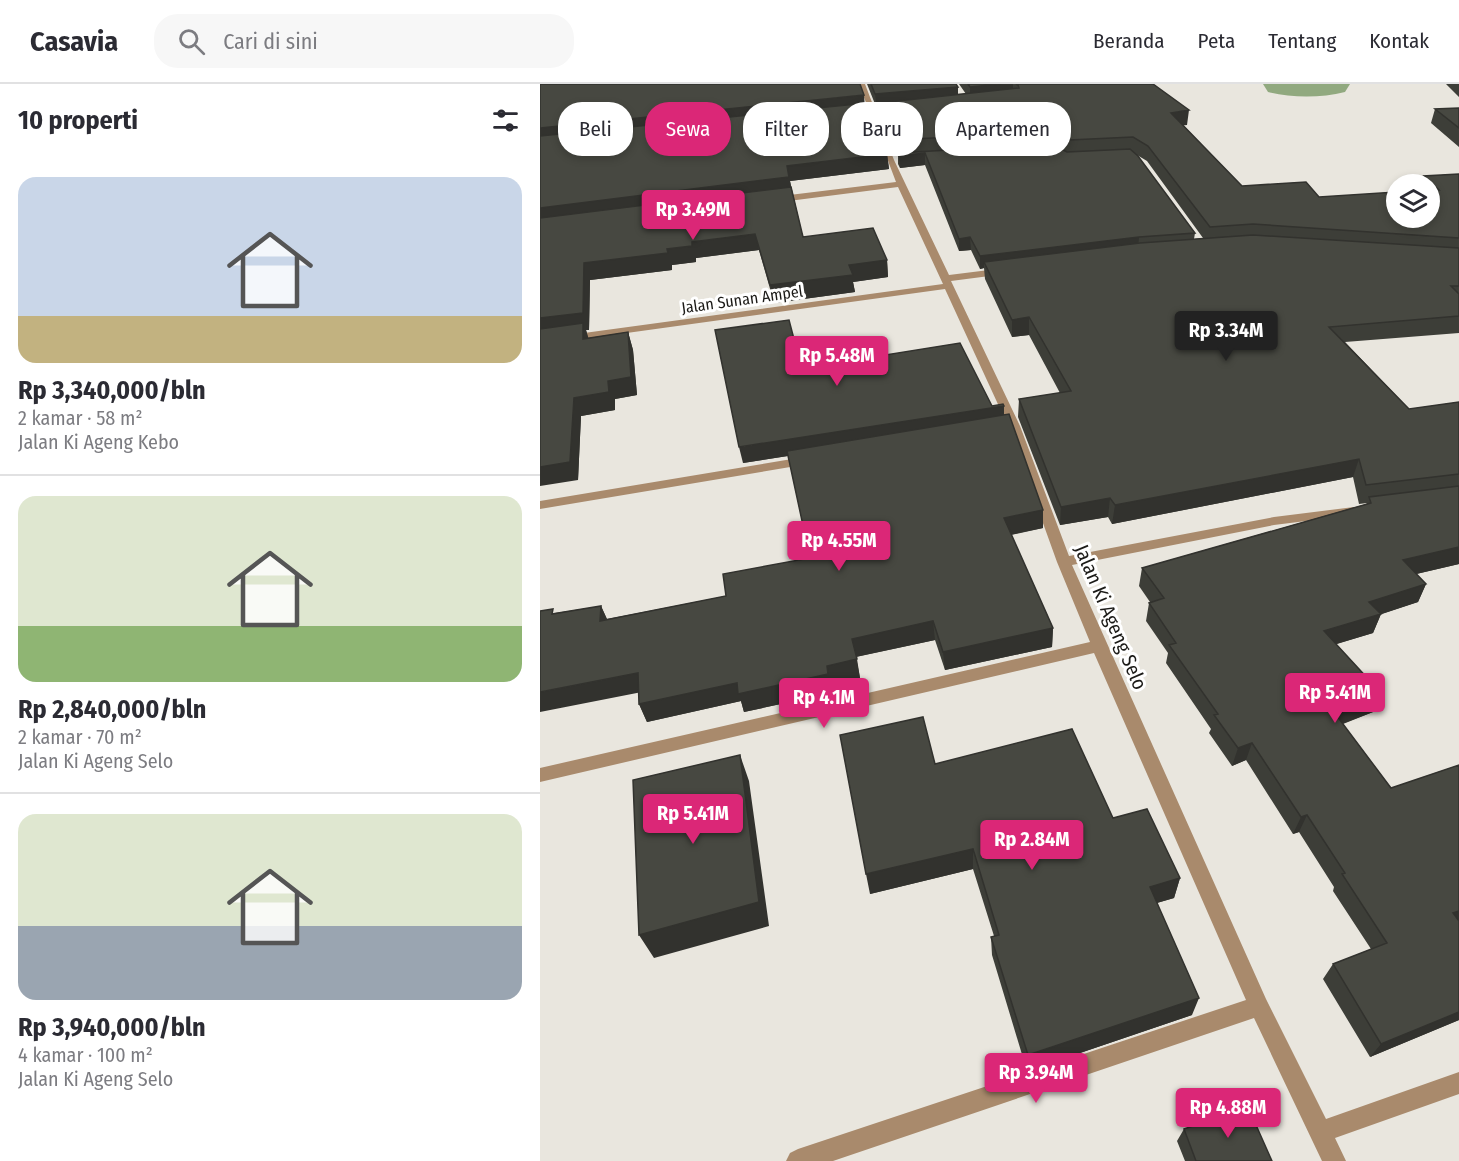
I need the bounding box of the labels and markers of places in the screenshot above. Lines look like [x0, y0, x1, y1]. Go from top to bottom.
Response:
pin: Rp 3.49M [631, 190, 755, 241]
pin: Rp 3.34M [1164, 311, 1288, 362]
pin: Rp 5.48M [775, 336, 899, 387]
pin: Rp 4.55M [777, 521, 901, 572]
pin: Rp 5.41M [1273, 673, 1397, 724]
pin: Rp 4.1M [769, 678, 879, 729]
pin: Rp 5.41M [631, 794, 755, 845]
pin: Rp 2.84M [970, 820, 1094, 871]
pin: Rp 3.94M [974, 1053, 1098, 1104]
pin: Rp 4.88M [1166, 1088, 1290, 1139]

